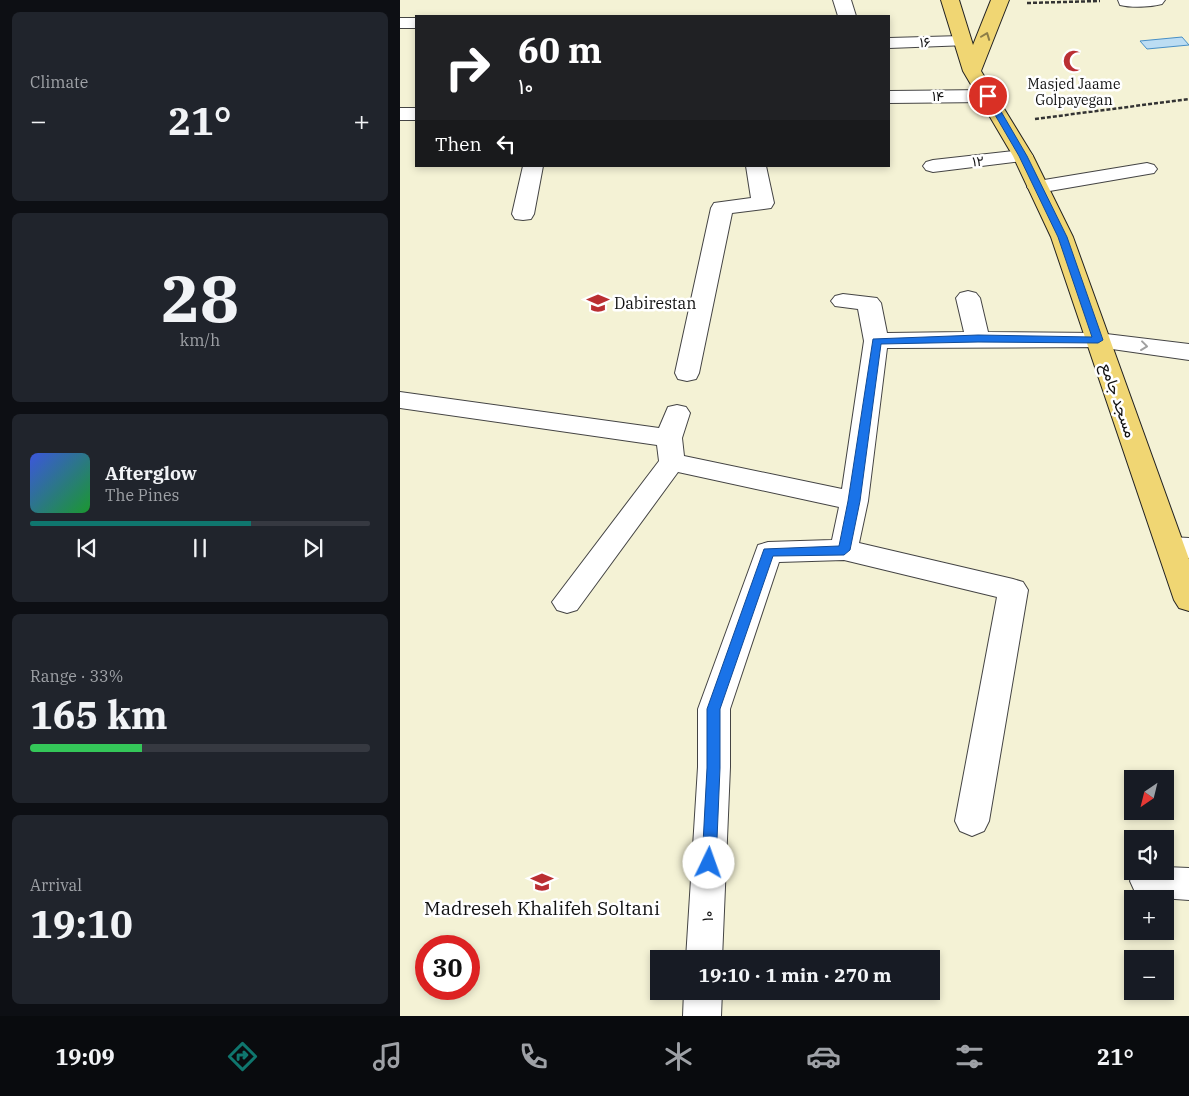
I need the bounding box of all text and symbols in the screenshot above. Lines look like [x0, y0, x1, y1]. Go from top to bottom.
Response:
text: 60 m [518, 27, 602, 73]
one-way arrow [980, 32, 991, 41]
street label: ۱۶ [919, 33, 931, 51]
icon: right [435, 35, 500, 100]
mosque icon: Masjed Jaame Golpayegan [1061, 48, 1087, 74]
text: ۱۰ [518, 71, 534, 100]
text: Climate [30, 72, 88, 92]
pin [967, 75, 1009, 117]
place label: Masjed Jaame Golpayegan [1028, 75, 1120, 109]
icon: arrive [974, 82, 1002, 110]
street label: ۱۴ [932, 87, 944, 105]
text: 21° [168, 96, 232, 145]
text: − [30, 102, 47, 139]
text: + [353, 102, 370, 139]
icon: left [492, 130, 520, 158]
text: Then [435, 132, 482, 156]
street label: ۱۲ [971, 151, 985, 171]
text: 28 [161, 255, 239, 340]
school or university icon: Dabirestan [585, 290, 611, 316]
place label: Dabirestan [614, 293, 696, 313]
text: km/h [180, 330, 220, 350]
one-way arrow [1140, 340, 1148, 351]
street label: مسجد جامع [1095, 360, 1141, 441]
text: Afterglow [105, 461, 197, 485]
text: The Pines [105, 485, 179, 505]
icon: previous [73, 534, 101, 562]
icon: pause [186, 534, 214, 562]
icon: next [299, 534, 327, 562]
text: Range · 33% [30, 666, 123, 686]
text: 165 km [30, 690, 168, 739]
north arrow [1124, 770, 1174, 820]
map controls [1124, 770, 1174, 1000]
button: sound [1124, 830, 1174, 880]
position arrow [682, 836, 734, 888]
school or university icon: Madreseh Khalifeh Soltani [529, 869, 555, 895]
text: Arrival [30, 875, 82, 895]
button: + [1124, 890, 1174, 940]
place label: Madreseh Khalifeh Soltani [424, 896, 660, 920]
text: 19:10 [30, 899, 133, 948]
street label: ۱۰ [697, 910, 717, 922]
speed limit sign: 30 [415, 935, 480, 1000]
button: − [1124, 950, 1174, 1000]
text: 19:10 · 1 min · 270 m [699, 963, 891, 987]
icon: directions [225, 1039, 260, 1074]
icon: music [370, 1039, 405, 1074]
icon: phone [516, 1039, 551, 1074]
icon: climate [661, 1039, 696, 1074]
icon: car [806, 1039, 841, 1074]
icon: filters [952, 1039, 987, 1074]
text: 19:09 [55, 1042, 115, 1071]
text: 21° [1097, 1042, 1134, 1071]

